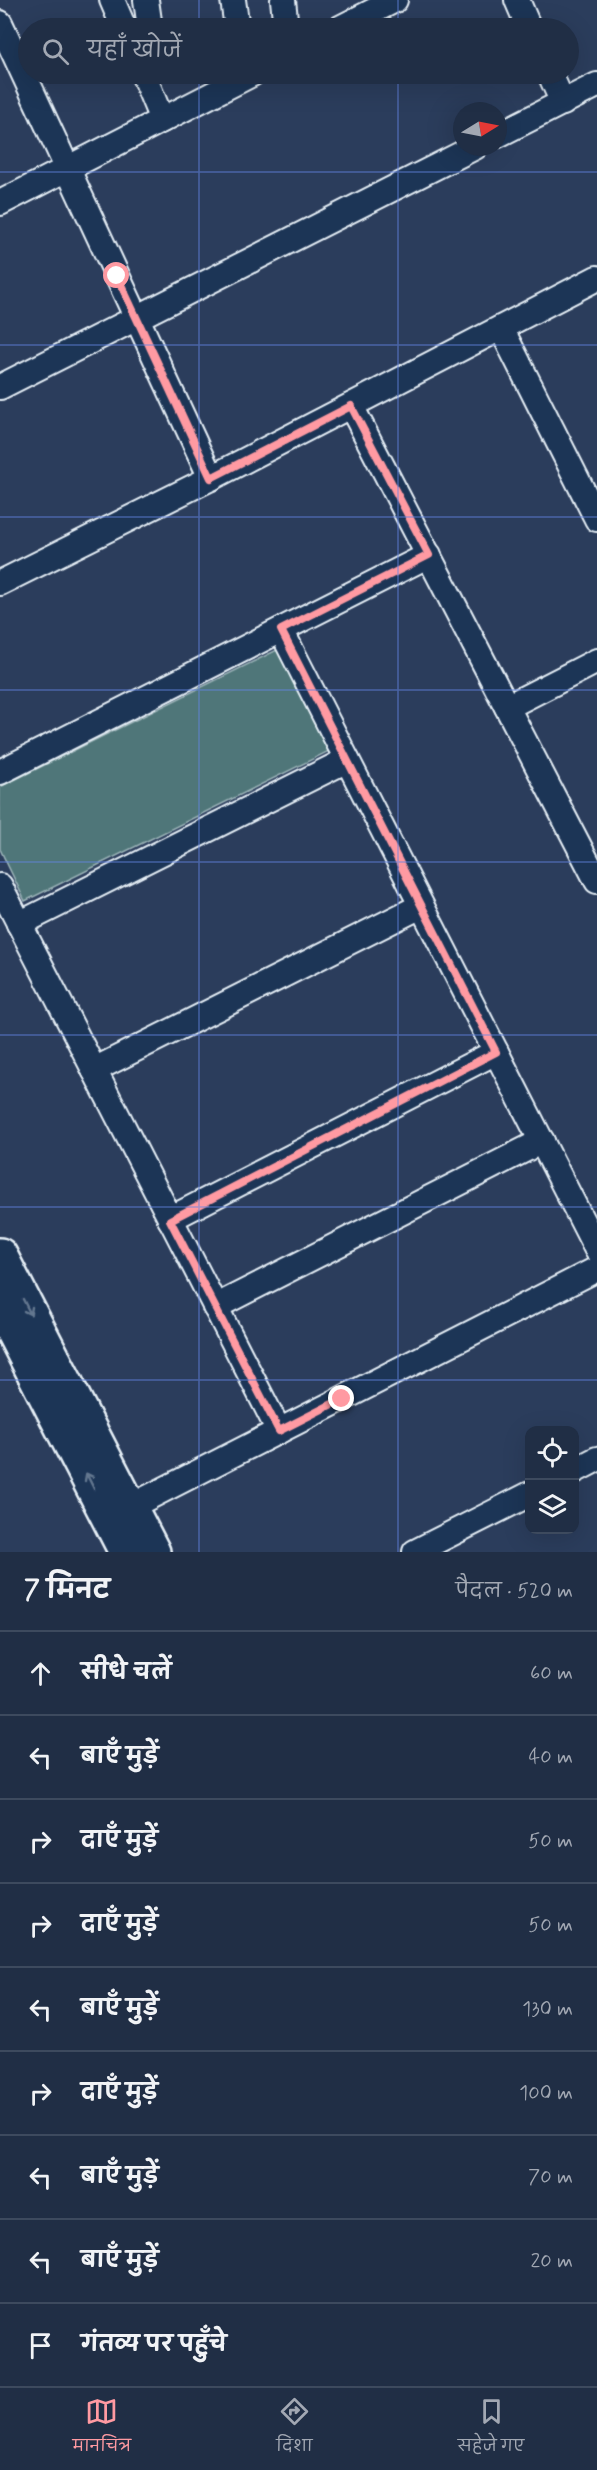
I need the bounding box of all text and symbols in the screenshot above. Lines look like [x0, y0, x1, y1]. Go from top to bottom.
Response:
search box [18, 18, 579, 84]
icon: search [39, 35, 72, 68]
text: यहाँ खोजें [87, 37, 182, 65]
north arrow [453, 102, 507, 156]
route start [103, 262, 129, 288]
one-way arrow [21, 1298, 33, 1316]
route end [328, 1385, 354, 1411]
map controls [525, 1426, 579, 1534]
button: locate [525, 1426, 579, 1480]
one-way arrow [83, 1473, 95, 1491]
button: layers [525, 1480, 579, 1534]
text: 7 मिनट [24, 1574, 110, 1608]
text: पैदल · 520 m [455, 1578, 573, 1605]
icon: ahead [24, 1657, 57, 1690]
text: सीधे चलें [81, 1659, 171, 1687]
text: 60 m [530, 1660, 573, 1687]
icon: left [24, 1741, 57, 1774]
text: बाएँ मुड़ें [81, 1743, 159, 1771]
text: 40 m [529, 1744, 573, 1771]
icon: right [24, 1825, 57, 1858]
text: दाएँ मुड़ें [81, 1827, 158, 1855]
text: 50 m [528, 1828, 573, 1855]
icon: right [24, 1909, 57, 1942]
text: दाएँ मुड़ें [81, 1911, 158, 1939]
text: 50 m [528, 1912, 573, 1939]
icon: left [24, 1993, 57, 2026]
text: बाएँ मुड़ें [81, 1995, 159, 2023]
text: 130 m [522, 1996, 573, 2023]
icon: right [24, 2077, 57, 2110]
text: दाएँ मुड़ें [81, 2079, 158, 2107]
text: 100 m [519, 2080, 573, 2107]
icon: left [24, 2161, 57, 2194]
text: बाएँ मुड़ें [81, 2163, 159, 2191]
text: 70 m [528, 2164, 573, 2191]
icon: left [24, 2245, 57, 2278]
text: बाएँ मुड़ें [81, 2247, 159, 2275]
text: 20 m [530, 2248, 573, 2275]
icon: arrive [24, 2329, 57, 2362]
text: गंतव्य पर पहुँचे [81, 2331, 227, 2359]
tab: मानचित्र [73, 2395, 131, 2463]
tab: दिशा [276, 2395, 313, 2463]
tab: सहेजे गए [458, 2395, 524, 2463]

